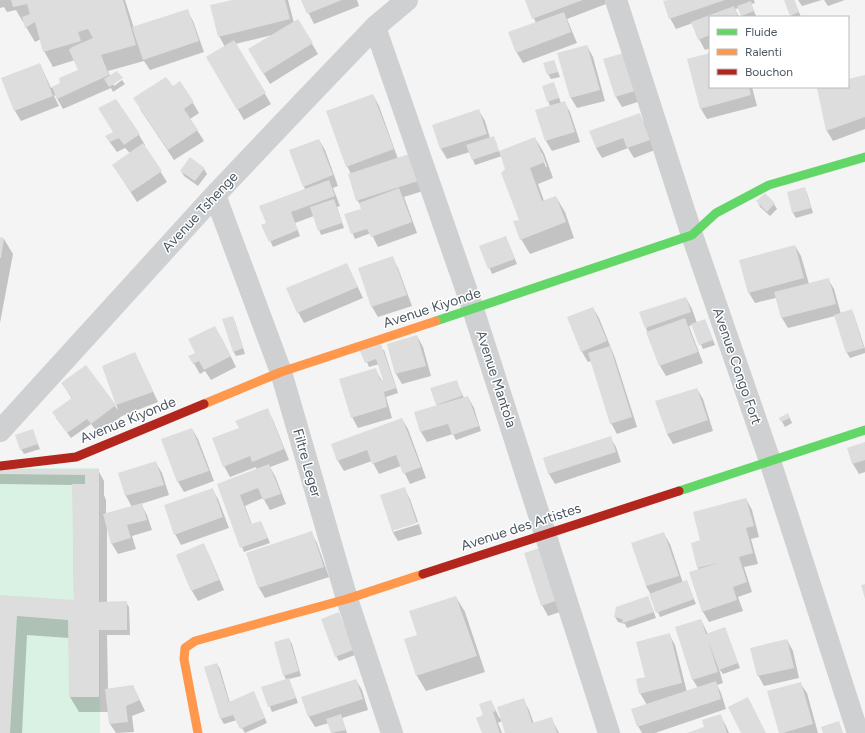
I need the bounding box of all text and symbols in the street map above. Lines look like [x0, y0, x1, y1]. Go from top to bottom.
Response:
legend [709, 16, 849, 88]
text: Fluide [745, 25, 778, 39]
text: Ralenti [745, 45, 782, 59]
text: Bouchon [745, 65, 793, 79]
street label: Avenue Tshenge [158, 168, 242, 256]
street label: Avenue Kiyonde [381, 284, 483, 332]
street label: Avenue Congo Fort [709, 305, 765, 427]
street label: Avenue Mantola [472, 328, 520, 430]
street label: Avenue Kiyonde [78, 393, 179, 447]
street label: Filtre Leger [289, 427, 325, 500]
street label: Avenue des Artistes [459, 500, 583, 554]

